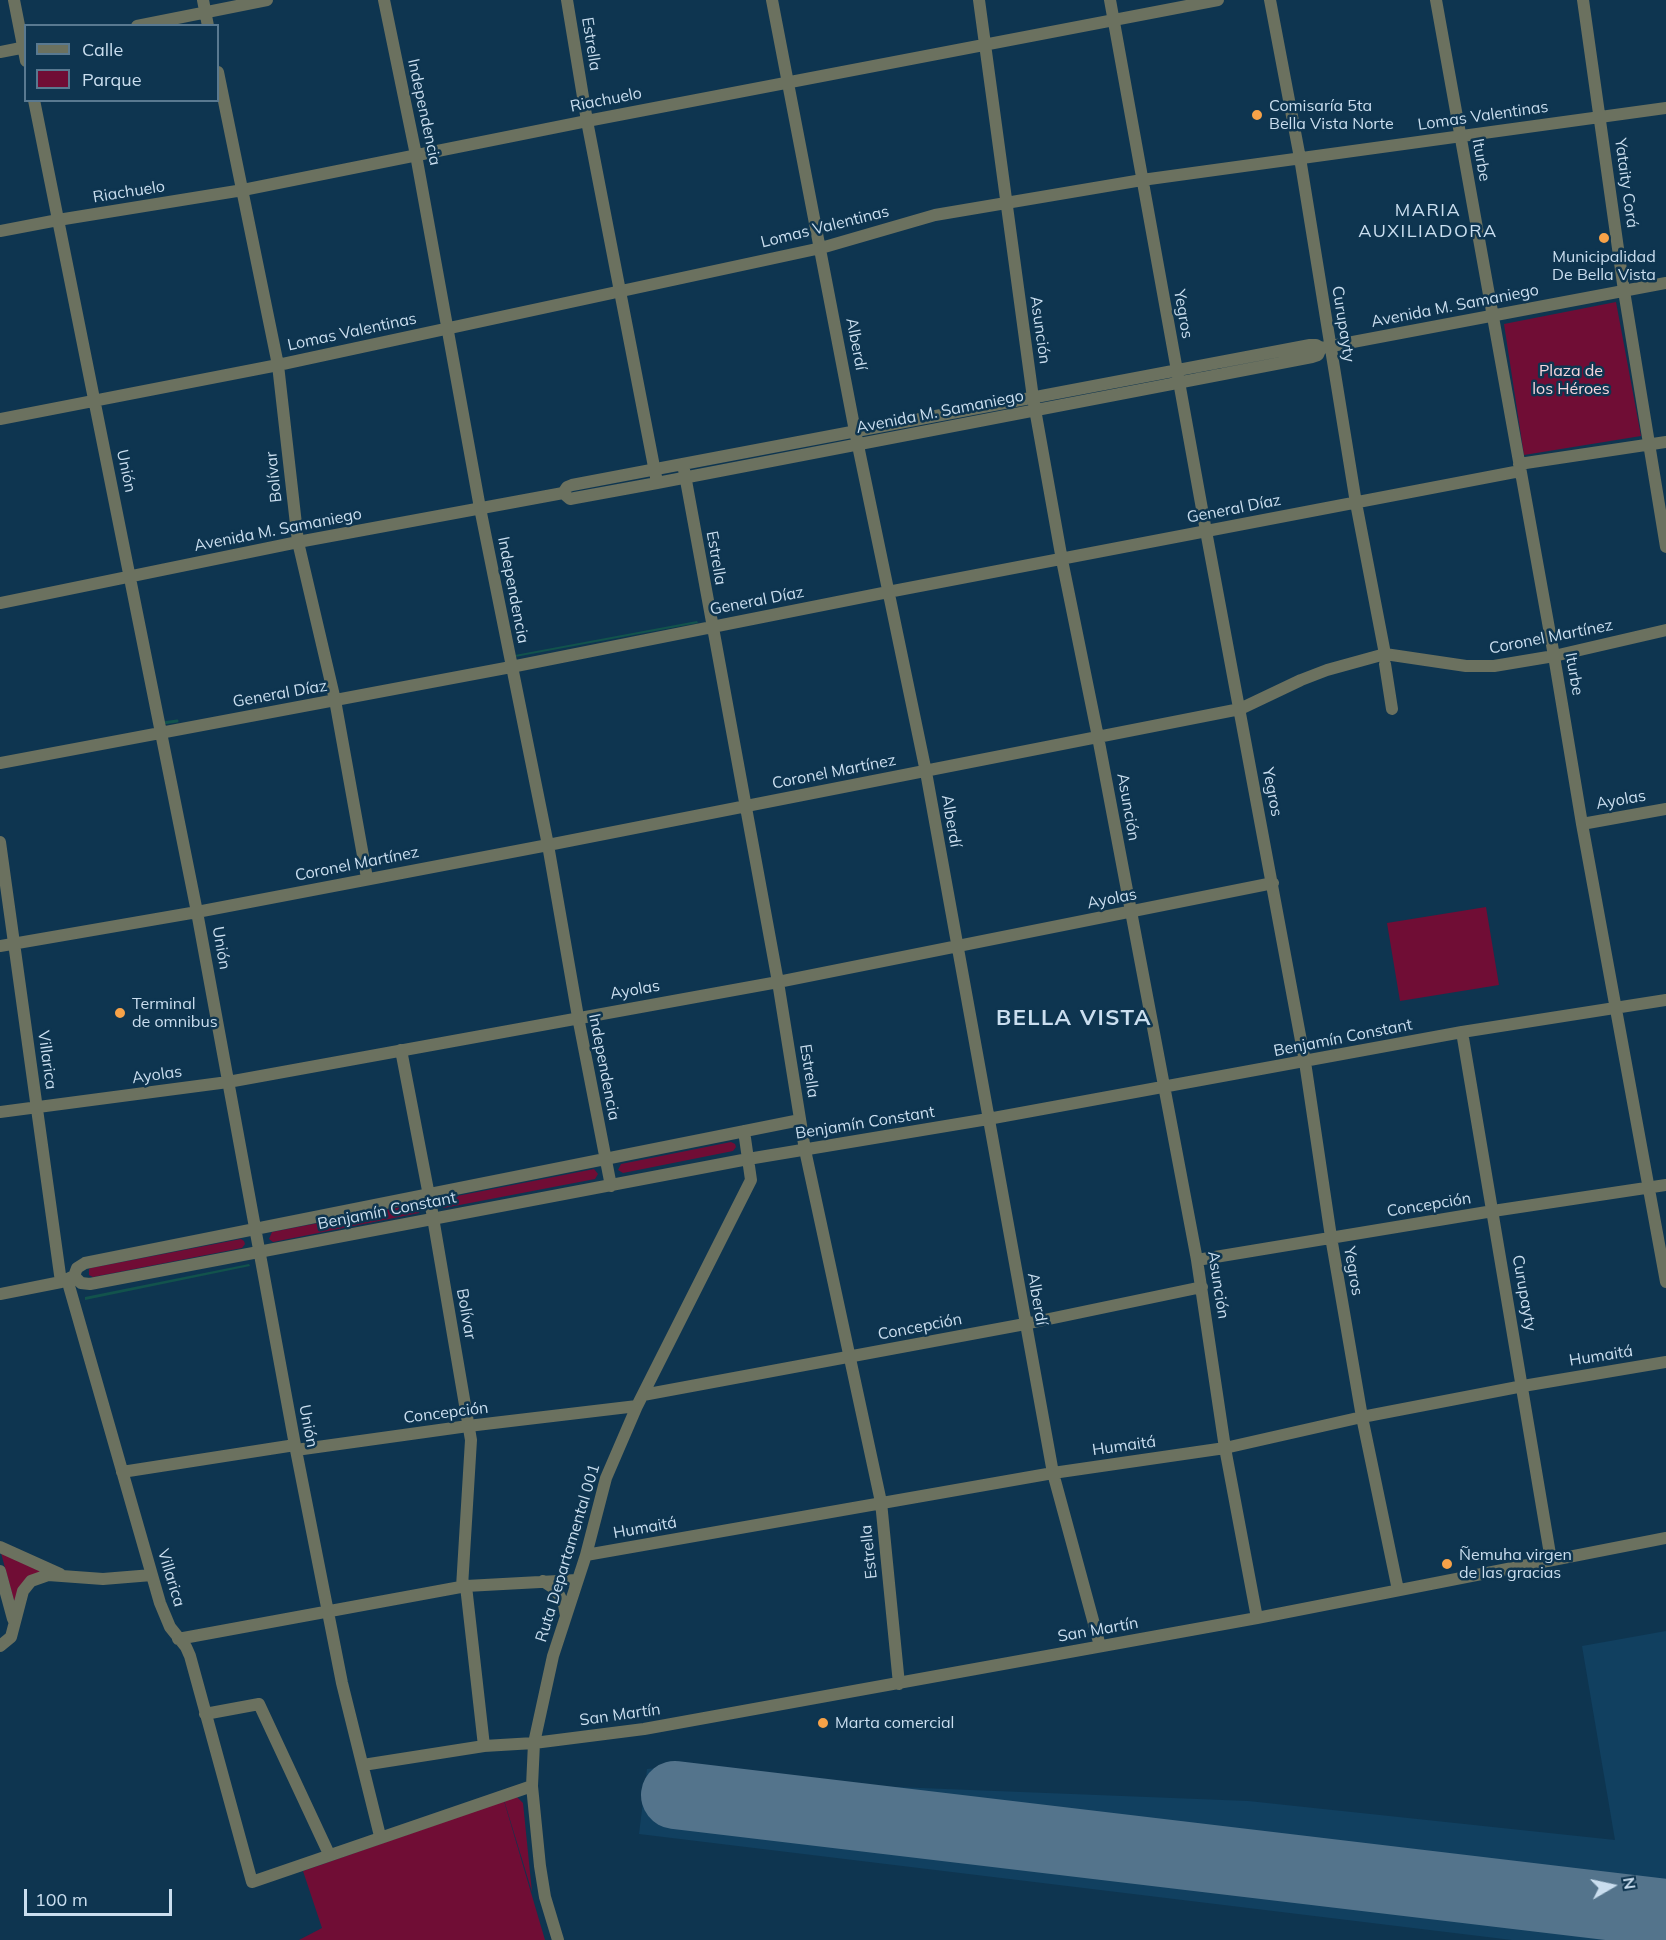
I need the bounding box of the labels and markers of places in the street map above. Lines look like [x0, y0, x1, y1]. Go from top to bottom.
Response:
place label: Comisaría 5ta Bella Vista Norte [1269, 96, 1394, 134]
marker: Comisaría 5ta Bella Vista Norte [1250, 108, 1264, 122]
marker: Municipalidad De Bella Vista [1597, 231, 1611, 245]
place label: Municipalidad De Bella Vista [1552, 247, 1656, 285]
place label: Terminal de omnibus [132, 994, 218, 1032]
marker: Terminal de omnibus [113, 1006, 127, 1020]
place label: Ñemuha virgen de las gracias [1459, 1545, 1572, 1583]
marker: Ñemuha virgen de las gracias [1440, 1557, 1454, 1571]
place label: Marta comercial [835, 1713, 954, 1733]
marker: Marta comercial [816, 1716, 830, 1730]

